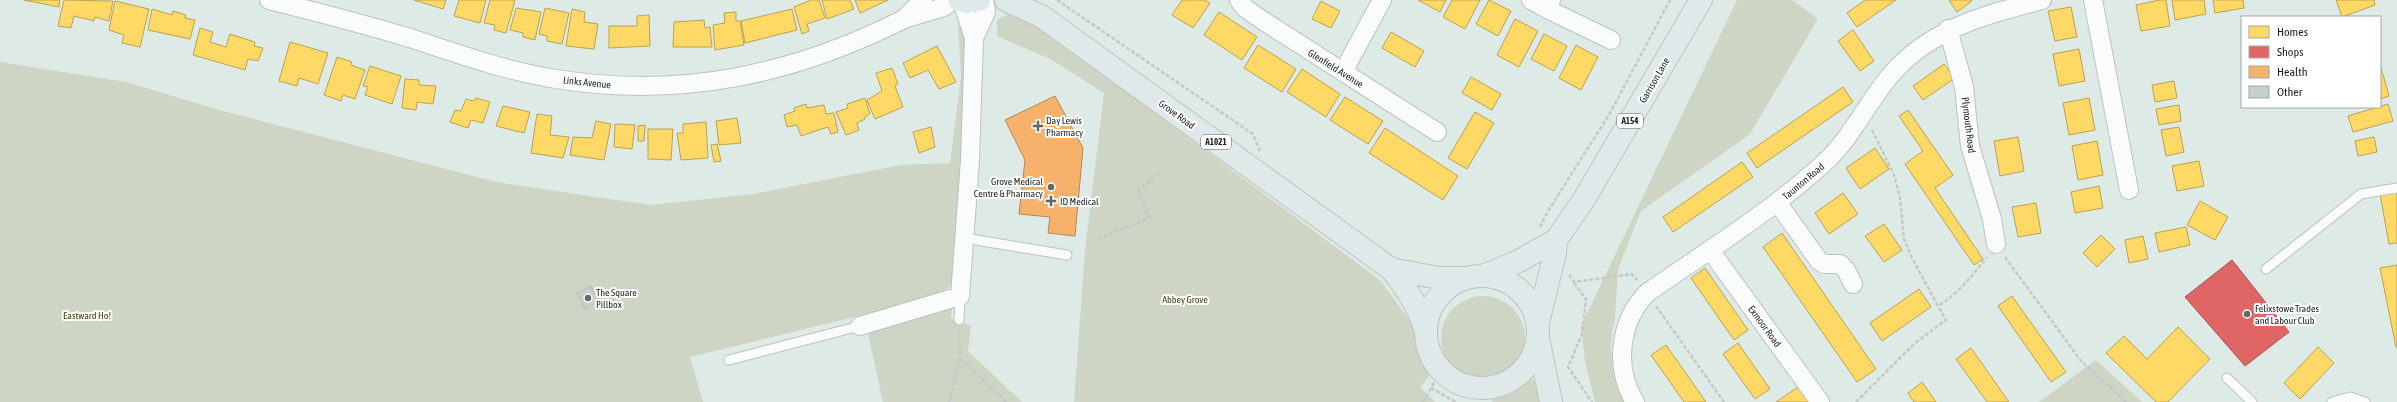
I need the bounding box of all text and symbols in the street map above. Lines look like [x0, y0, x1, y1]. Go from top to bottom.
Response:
legend [2241, 16, 2381, 108]
text: Homes [2277, 25, 2308, 39]
text: Shops [2277, 45, 2303, 59]
street label: Glenfield Avenue [1306, 47, 1366, 90]
street label: Garrison Lane [1637, 55, 1672, 105]
text: Health [2277, 65, 2307, 79]
street label: Links Avenue [563, 75, 612, 91]
text: Other [2277, 85, 2303, 99]
street label: Plymouth Road [1960, 96, 1977, 154]
street label: Grove Road [1157, 98, 1197, 131]
road number: A154 [1617, 114, 1643, 128]
place label: Day Lewis Pharmacy [1046, 115, 1083, 138]
marker: Day Lewis Pharmacy [1033, 121, 1043, 131]
road number: A1021 [1201, 135, 1231, 149]
street label: Taunton Road [1780, 161, 1827, 202]
place label: Grove Medical Centre & Pharmacy [974, 176, 1043, 199]
marker: Grove Medical Centre & Pharmacy [1046, 182, 1056, 192]
marker: ID Medical [1045, 195, 1057, 207]
place label: ID Medical [1060, 196, 1099, 207]
place label: The Square Pillbox [596, 287, 637, 310]
marker: The Square Pillbox [583, 293, 593, 303]
park label: Abbey Grove [1162, 294, 1208, 305]
place label: Felixstowe Trades and Labour Club [2255, 303, 2320, 326]
street label: Exmoor Road [1746, 304, 1783, 349]
marker: Felixstowe Trades and Labour Club [2242, 309, 2252, 319]
park label: Eastward Ho! [63, 310, 111, 321]

